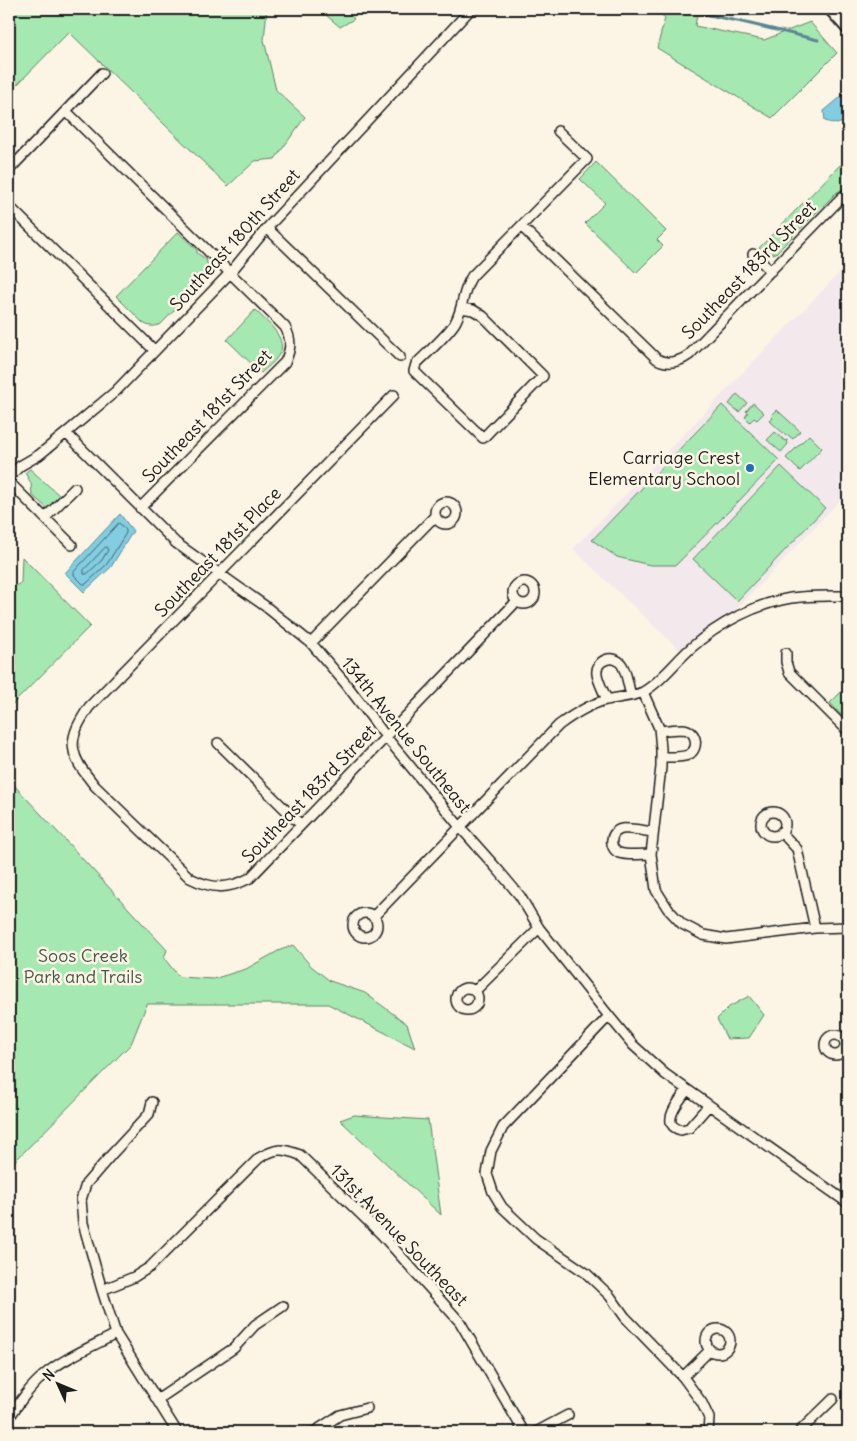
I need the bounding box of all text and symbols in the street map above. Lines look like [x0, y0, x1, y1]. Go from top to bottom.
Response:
street label: Southeast 180th Street [165, 164, 305, 316]
street label: Southeast 183rd Street [677, 196, 821, 344]
street label: Southeast 181st Street [137, 344, 276, 487]
place label: Carriage Crest Elementary School [588, 446, 740, 490]
marker: Carriage Crest Elementary School [744, 462, 756, 474]
street label: Southeast 181st Place [149, 482, 286, 622]
street label: 134th Avenue Southeast [336, 652, 477, 817]
street label: Southeast 183rd Street [237, 720, 381, 868]
park label: Soos Creek Park and Trails [24, 944, 142, 988]
street label: 131st Avenue Southeast [326, 1159, 473, 1311]
north arrow [32, 1358, 82, 1408]
text: N [39, 1365, 58, 1385]

